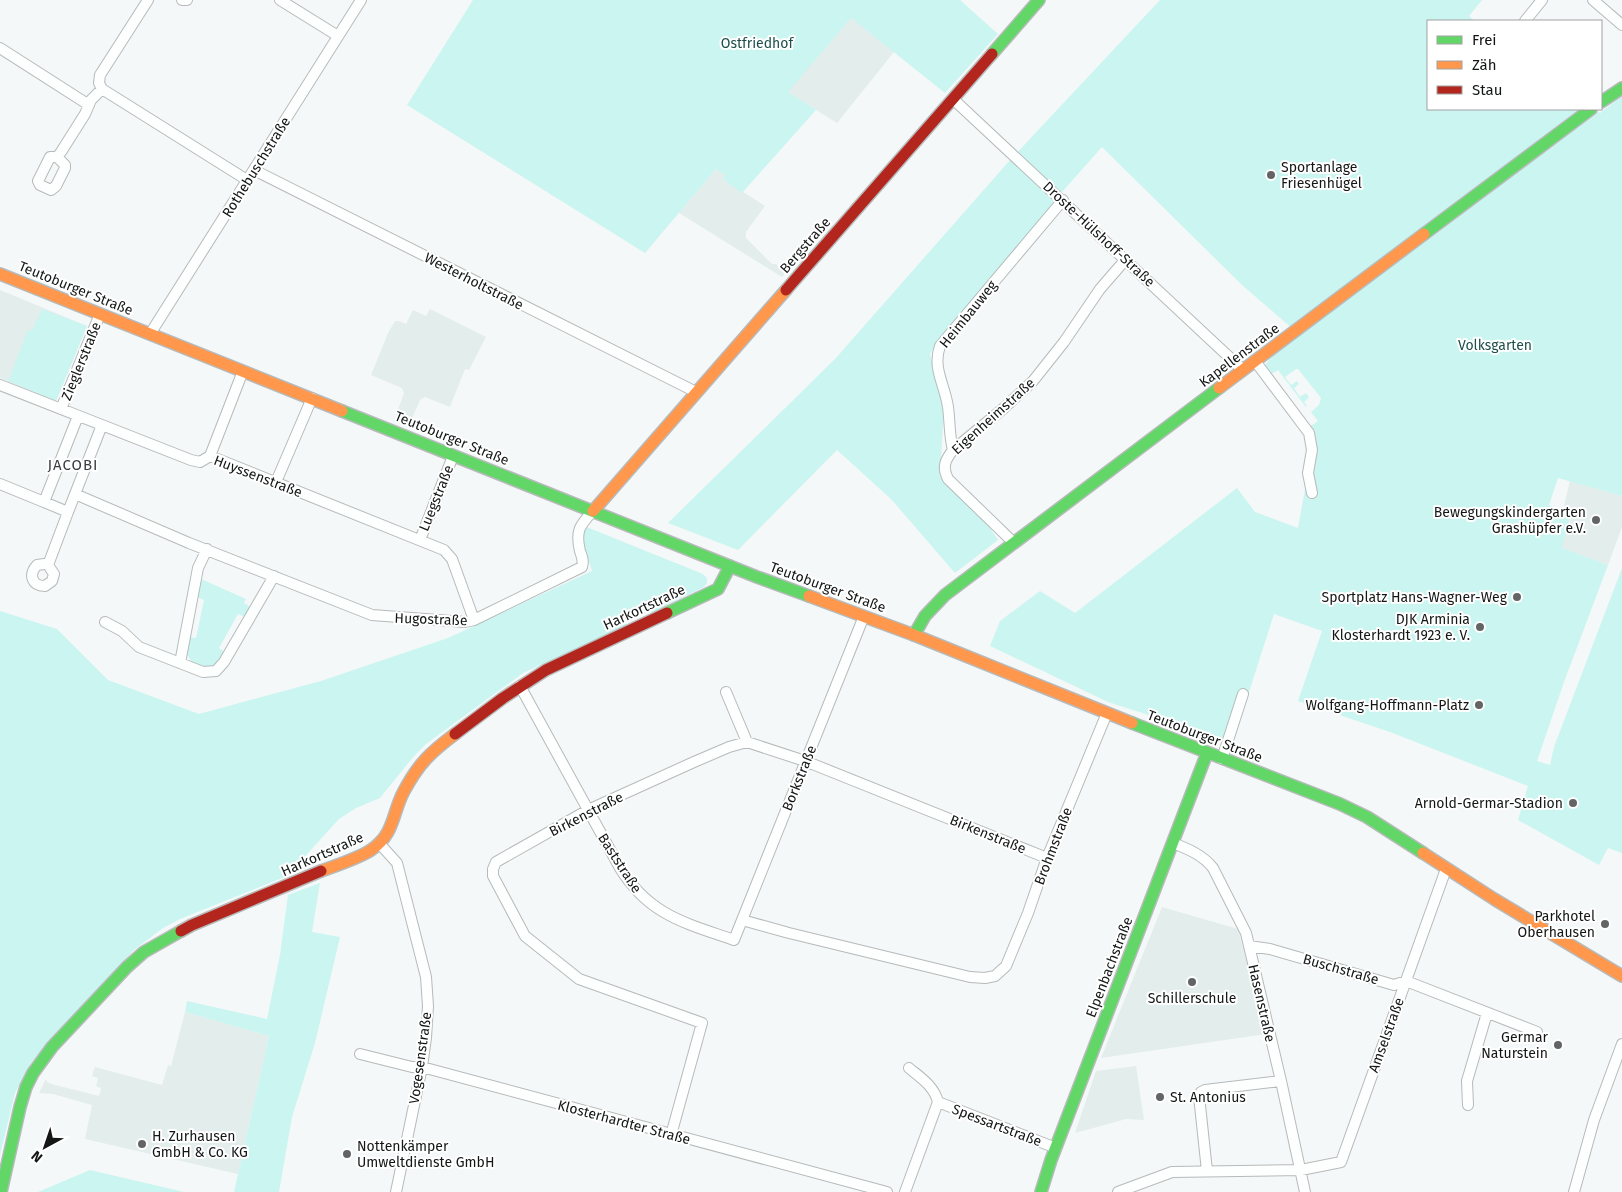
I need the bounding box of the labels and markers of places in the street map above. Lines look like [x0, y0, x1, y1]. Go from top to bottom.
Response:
place label: Sportanlage Friesenhügel [1281, 159, 1362, 192]
marker: Sportanlage Friesenhügel [1265, 169, 1277, 181]
place label: Bewegungskindergarten Grashüpfer e.V. [1434, 504, 1586, 537]
marker: Bewegungskindergarten Grashüpfer e.V. [1590, 514, 1602, 526]
place label: Sportplatz Hans-Wagner-Weg [1322, 589, 1508, 606]
marker: Sportplatz Hans-Wagner-Weg [1511, 591, 1523, 603]
place label: DJK Arminia Klosterhardt 1923 e. V. [1332, 611, 1470, 644]
marker: DJK Arminia Klosterhardt 1923 e. V. [1474, 621, 1486, 633]
place label: Wolfgang-Hoffmann-Platz [1305, 697, 1469, 714]
marker: Wolfgang-Hoffmann-Platz [1473, 699, 1485, 711]
place label: Arnold-Germar-Stadion [1415, 795, 1563, 812]
marker: Arnold-Germar-Stadion [1567, 797, 1579, 809]
place label: Parkhotel Oberhausen [1518, 908, 1595, 941]
marker: Parkhotel Oberhausen [1599, 918, 1611, 930]
marker: Schillerschule [1186, 976, 1198, 988]
place label: Schillerschule [1148, 990, 1236, 1007]
place label: Germar Naturstein [1481, 1029, 1549, 1062]
marker: Germar Naturstein [1552, 1039, 1564, 1051]
place label: St. Antonius [1170, 1089, 1246, 1106]
marker: St. Antonius [1154, 1091, 1166, 1103]
place label: H. Zurhausen GmbH & Co. KG [152, 1128, 248, 1161]
marker: H. Zurhausen GmbH & Co. KG [136, 1138, 148, 1150]
place label: Nottenkämper Umweltdienste GmbH [357, 1138, 494, 1171]
marker: Nottenkämper Umweltdienste GmbH [341, 1148, 353, 1160]

